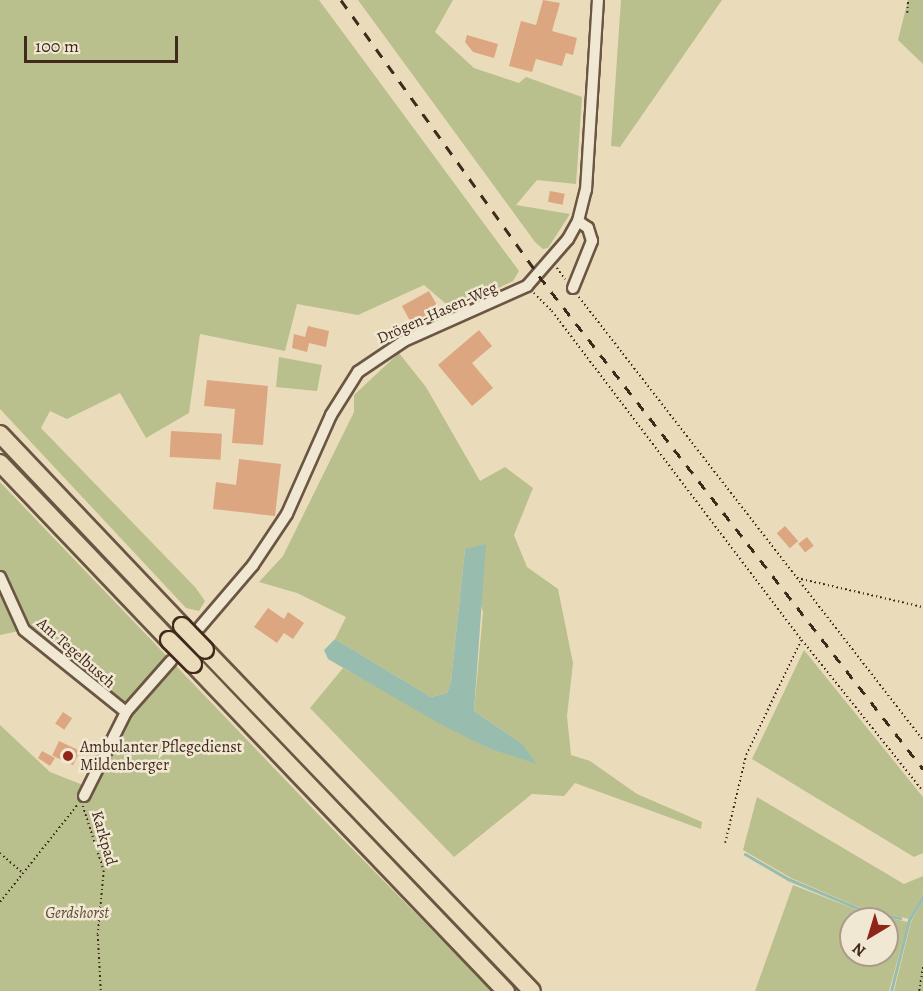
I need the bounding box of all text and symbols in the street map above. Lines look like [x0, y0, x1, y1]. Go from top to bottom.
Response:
scale bar [27, 24, 182, 62]
text: 100 m [35, 34, 79, 58]
street label: Drögen-Hasen-Weg [374, 278, 500, 348]
street label: Am Tegelbusch [33, 614, 119, 692]
place label: Ambulanter Pflegedienst Mildenberger [80, 737, 242, 775]
marker: Ambulanter Pflegedienst Mildenberger [61, 749, 75, 763]
street label: Karkpad [87, 808, 121, 868]
park label: Gerdshorst [45, 903, 109, 923]
north arrow [839, 907, 899, 967]
text: N [848, 937, 871, 962]

